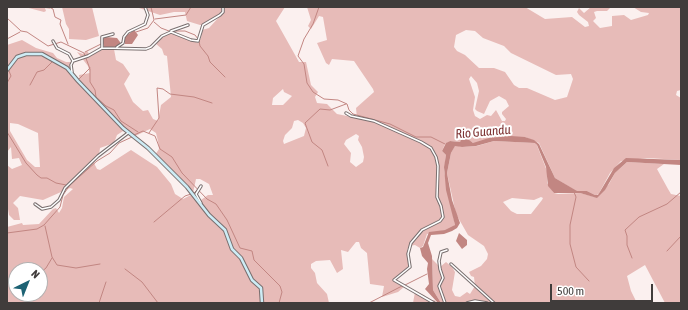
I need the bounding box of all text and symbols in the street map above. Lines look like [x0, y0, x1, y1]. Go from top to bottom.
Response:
water label: Rio Guandu [455, 122, 511, 142]
north arrow [8, 262, 48, 302]
text: N [29, 267, 42, 281]
scale bar [552, 276, 655, 302]
text: 500 m [557, 284, 584, 298]

